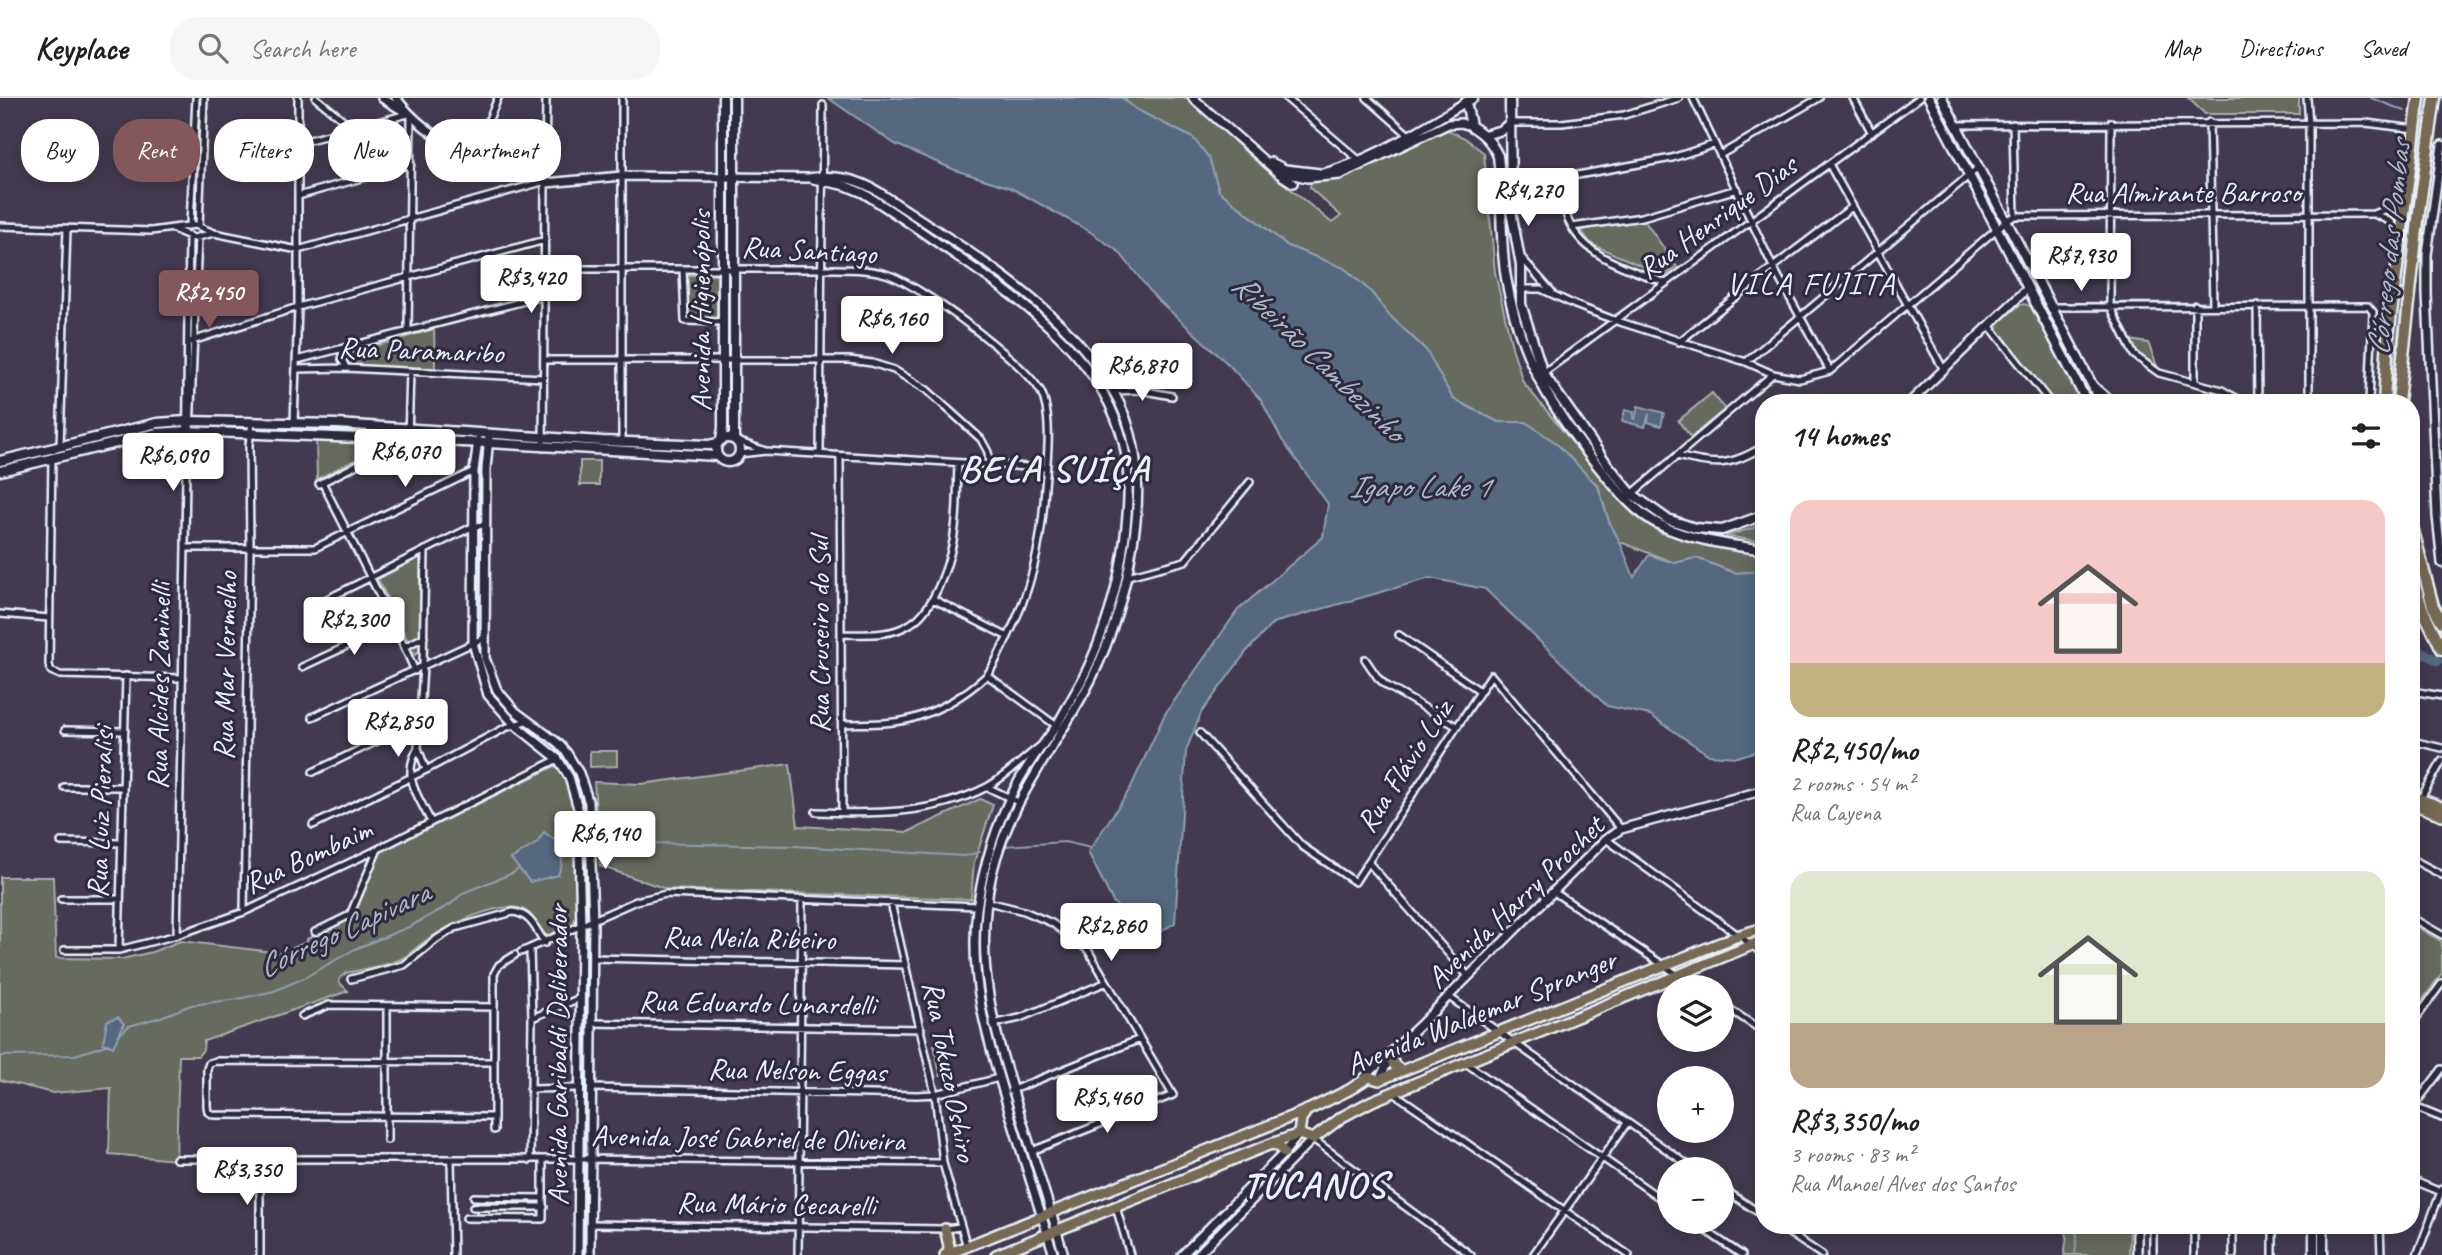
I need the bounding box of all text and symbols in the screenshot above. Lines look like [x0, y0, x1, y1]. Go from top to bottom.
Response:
search box [170, 17, 660, 80]
text: Keyplace [35, 27, 128, 69]
icon: search [194, 29, 232, 67]
text: Search here [250, 32, 356, 65]
text: Map [2164, 33, 2201, 63]
text: Directions [2239, 33, 2322, 63]
text: Saved [2360, 33, 2407, 63]
chip: Buy [21, 119, 99, 182]
chip: Rent [113, 119, 200, 182]
chip: Filters [214, 119, 314, 182]
chip: New [328, 119, 411, 182]
chip: Apartment [425, 119, 561, 182]
water label: Córrego das Pombas [2357, 134, 2421, 357]
street label: Rua Henrique Dias [1630, 145, 1806, 287]
pin: R$4,270 [1463, 169, 1593, 228]
street label: Rua Almirante Barroso [2066, 173, 2304, 211]
text: R$4,270 [1494, 176, 1562, 205]
street label: Avenida Higienópolis [681, 208, 719, 411]
street label: Rua Santiago [741, 227, 879, 273]
pin: R$7,930 [2016, 234, 2146, 293]
text: R$7,930 [2047, 241, 2115, 270]
pin: R$3,420 [466, 256, 596, 315]
text: R$3,420 [497, 263, 565, 292]
district label: VILA FUJITA [1726, 263, 1896, 304]
water label: Ribeirão Cambezinho [1224, 265, 1418, 454]
pin: R$2,450 [144, 271, 274, 330]
text: R$2,450 [175, 278, 243, 307]
pin: R$6,160 [827, 296, 957, 356]
text: R$6,160 [857, 304, 927, 333]
street label: Rua Paramaribo [338, 328, 505, 372]
pin: R$6,870 [1077, 344, 1207, 403]
text: R$6,870 [1107, 351, 1177, 380]
text: 14 homes [1790, 417, 1888, 455]
icon: filters [2347, 417, 2385, 455]
pin: R$6,070 [340, 430, 470, 489]
pin: R$6,090 [108, 434, 238, 493]
text: R$6,070 [370, 437, 440, 466]
text: R$6,090 [138, 441, 208, 470]
district label: BELA SUÍÇA [960, 445, 1151, 492]
water label: Igapo Lake 1 [1349, 466, 1496, 507]
street label: Rua Cruseiro do Sul [800, 532, 838, 733]
icon: home [2025, 546, 2151, 672]
street label: Rua Mar Vermelho [204, 570, 246, 760]
street label: Rua Alcides Zaninelli [138, 579, 180, 790]
pin: R$2,300 [289, 598, 419, 657]
text: R$2,300 [320, 605, 388, 634]
street label: Rua Flávio Luiz [1347, 690, 1463, 839]
pin: R$2,850 [333, 700, 463, 759]
text: R$2,850 [364, 707, 432, 736]
street label: Rua Luiz Pieralisi [78, 722, 122, 898]
text: R$2,450/mo [1790, 731, 1918, 769]
text: 2 rooms · 54 m² [1790, 769, 1914, 798]
text: Rua Cayena [1790, 798, 1881, 827]
street label: Avenida Harry Prochet [1418, 805, 1614, 997]
street label: Rua Bombaim [238, 809, 379, 902]
pin: R$6,140 [540, 812, 670, 871]
text: R$6,140 [570, 819, 640, 848]
water label: Córrego Capivara [251, 870, 439, 987]
street label: Avenida Garibaldi Deliberador [538, 902, 576, 1205]
pin: R$2,860 [1046, 904, 1176, 963]
text: R$2,860 [1076, 911, 1146, 940]
street label: Rua Neila Ribeiro [662, 917, 837, 959]
icon: home [2025, 917, 2151, 1043]
street label: Avenida Waldemar Spranger [1340, 940, 1624, 1084]
map controls [1657, 975, 1734, 1234]
button: layers [1657, 975, 1734, 1052]
street label: Rua Tokuzo Oshiro [914, 978, 986, 1166]
street label: Rua Eduardo Lunardelli [638, 982, 879, 1024]
street label: Rua Nelson Eggas [707, 1049, 889, 1091]
button: + [1657, 1066, 1734, 1143]
pin: R$5,460 [1042, 1076, 1172, 1135]
text: R$5,460 [1073, 1083, 1141, 1112]
text: R$3,350/mo [1790, 1102, 1918, 1140]
street label: Avenida José Gabriel de Oliveira [591, 1116, 907, 1160]
text: 3 rooms · 83 m² [1790, 1140, 1914, 1169]
pin: R$3,350 [182, 1148, 312, 1207]
text: R$3,350 [213, 1155, 281, 1184]
button: − [1657, 1157, 1734, 1234]
district label: TUCANOS [1243, 1161, 1393, 1208]
text: Rua Manoel Alves dos Santos [1790, 1169, 2015, 1198]
street label: Rua Mário Cecarelli [676, 1183, 879, 1225]

